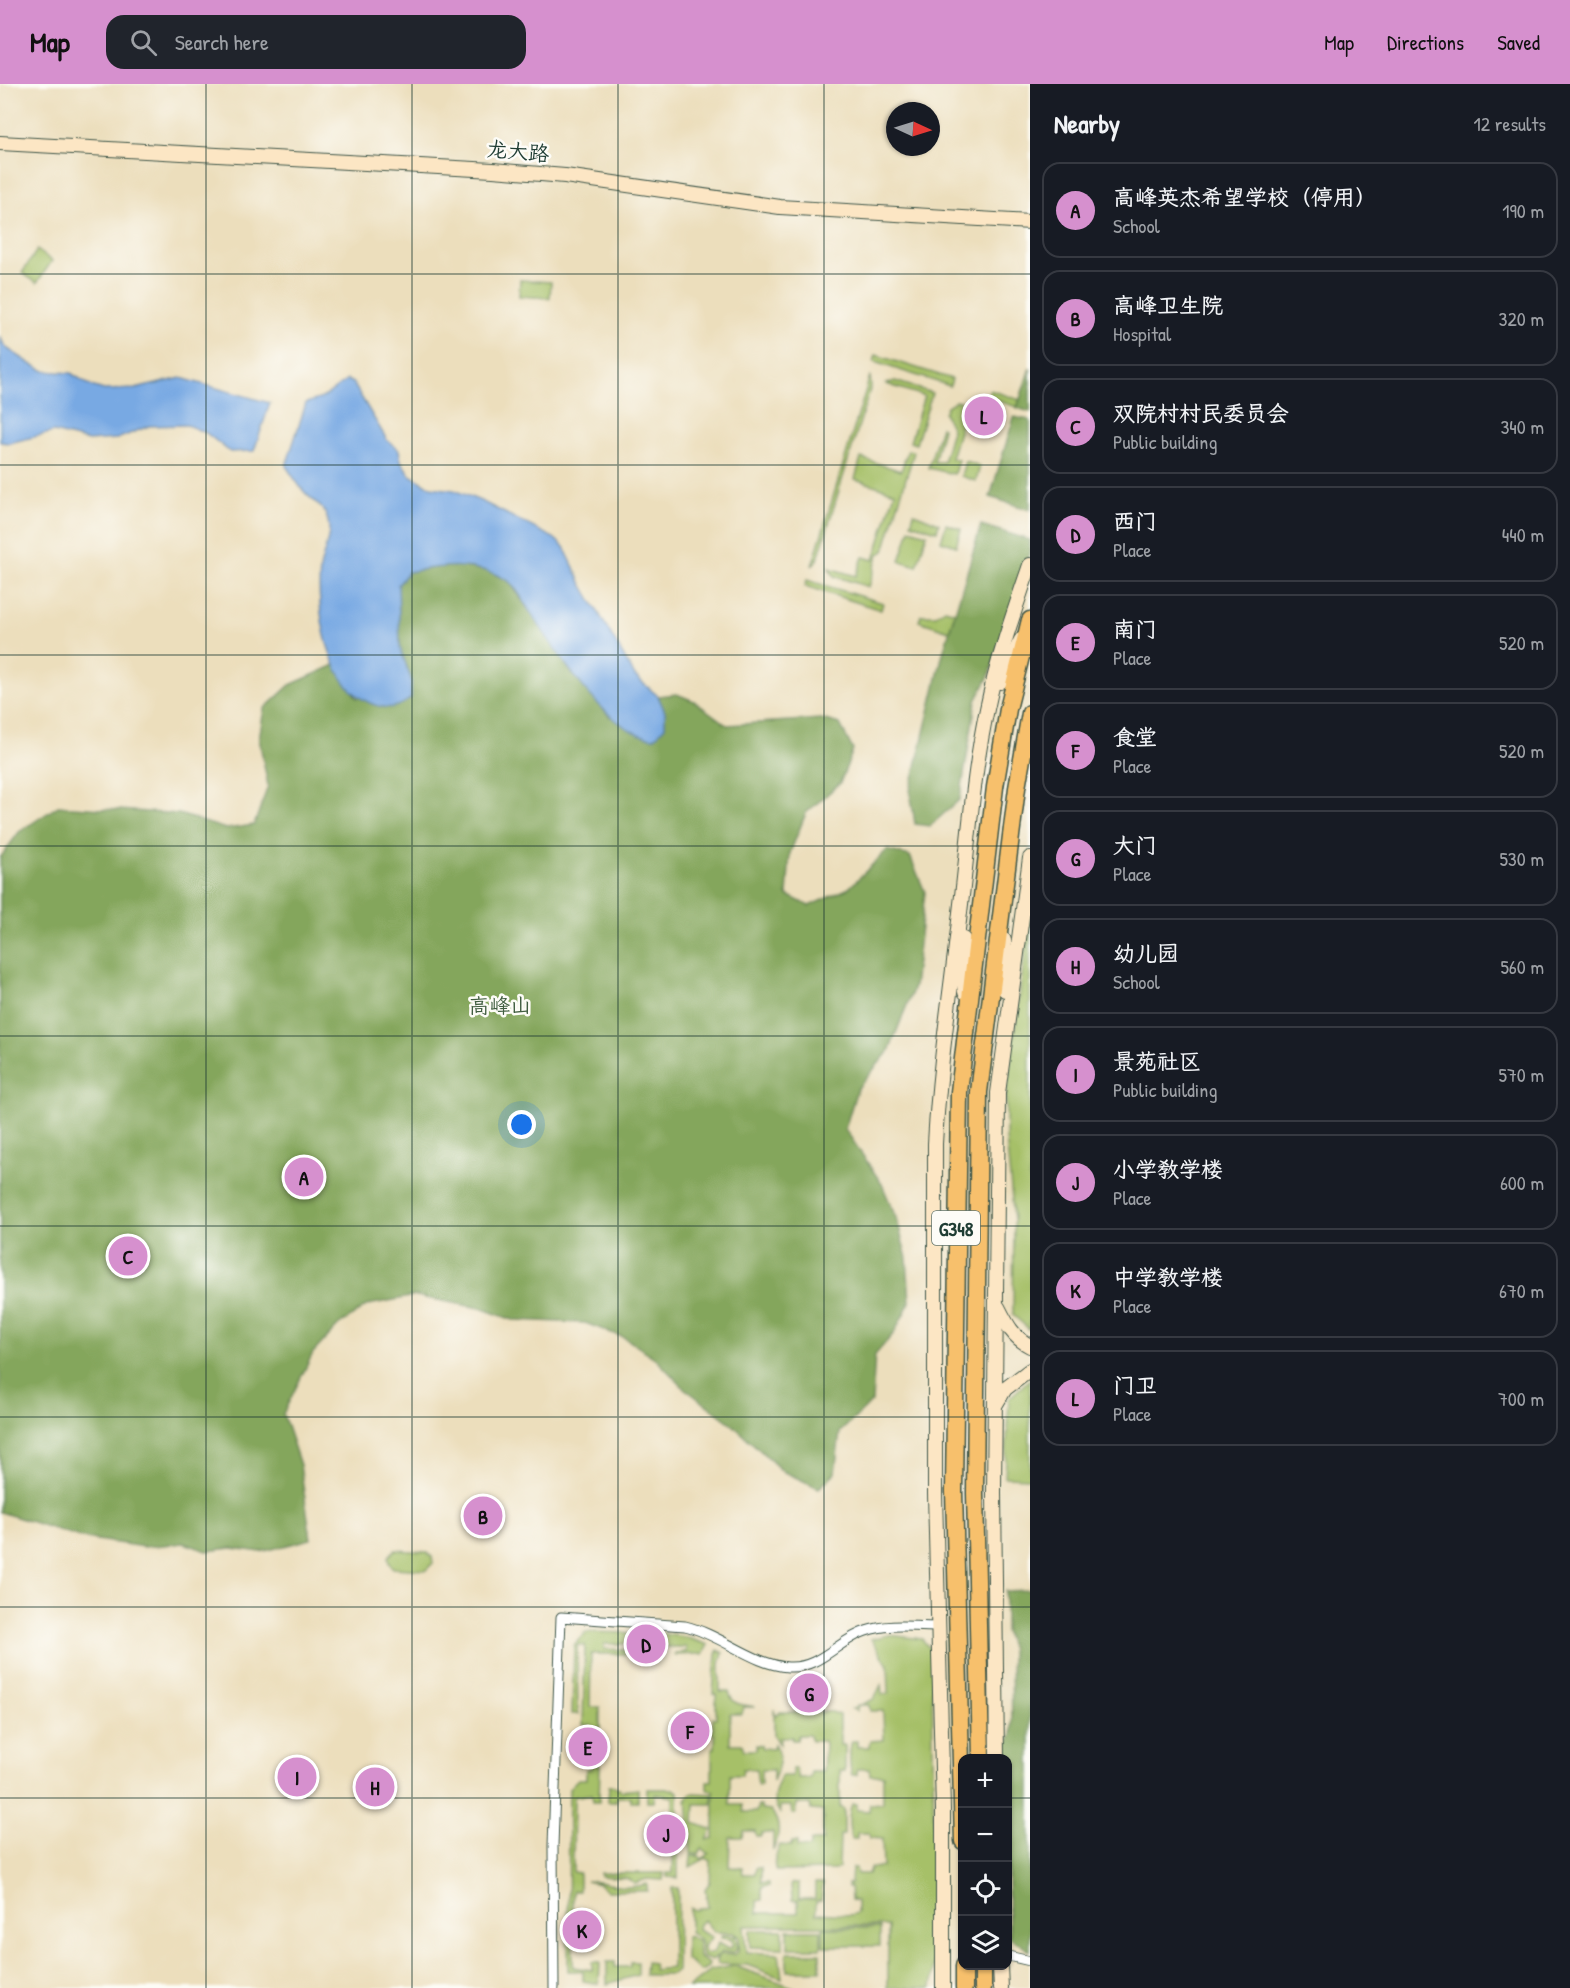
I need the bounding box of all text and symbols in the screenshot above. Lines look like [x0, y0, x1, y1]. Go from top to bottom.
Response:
search box [106, 15, 526, 69]
text: Map [30, 23, 70, 61]
icon: search [127, 26, 160, 59]
text: Search here [175, 27, 269, 57]
text: Map [1324, 28, 1354, 57]
text: Directions [1387, 28, 1464, 57]
text: Saved [1497, 28, 1540, 57]
north arrow [886, 102, 940, 156]
text: Nearby [1054, 106, 1120, 141]
text: 12 results [1474, 110, 1546, 137]
street label: 龙大路 [485, 134, 551, 168]
text: 高峰英杰希望学校（停用） [1113, 182, 1377, 212]
text: A [1071, 197, 1080, 224]
text: 190 m [1502, 197, 1544, 224]
text: School [1113, 212, 1160, 239]
text: 高峰卫生院 [1113, 290, 1223, 320]
text: B [1070, 305, 1081, 332]
text: 320 m [1499, 305, 1544, 332]
text: Hospital [1113, 320, 1171, 347]
pin: L [964, 394, 1004, 438]
text: 双院村村民委员会 [1113, 398, 1289, 428]
text: C [1070, 413, 1081, 440]
text: 340 m [1500, 413, 1544, 440]
text: Public building [1113, 428, 1217, 455]
text: 西门 [1113, 506, 1157, 536]
text: D [1071, 521, 1080, 548]
text: 440 m [1502, 521, 1544, 548]
text: Place [1113, 536, 1152, 563]
text: 南门 [1113, 614, 1157, 644]
text: E [1071, 629, 1080, 656]
text: 520 m [1499, 629, 1544, 656]
text: Place [1113, 644, 1152, 671]
text: 食堂 [1113, 722, 1157, 752]
text: F [1072, 737, 1079, 764]
text: 520 m [1499, 737, 1544, 764]
text: Place [1113, 752, 1152, 779]
text: 大门 [1113, 830, 1157, 860]
text: G [1071, 845, 1080, 872]
text: 530 m [1499, 845, 1544, 872]
text: Place [1113, 860, 1152, 887]
text: 幼儿园 [1113, 938, 1179, 968]
text: H [1071, 953, 1080, 980]
text: 560 m [1500, 953, 1544, 980]
text: School [1113, 968, 1160, 995]
park label: 高峰山 [469, 991, 532, 1020]
text: 景苑社区 [1113, 1046, 1201, 1076]
text: I [1073, 1061, 1078, 1088]
text: 570 m [1498, 1061, 1544, 1088]
text: Public building [1113, 1076, 1217, 1103]
your location [507, 1110, 536, 1139]
pin: A [284, 1154, 324, 1200]
text: 小学教学楼 [1113, 1154, 1223, 1184]
text: J [1072, 1169, 1079, 1196]
text: 600 m [1500, 1169, 1544, 1196]
text: Place [1113, 1184, 1152, 1211]
road number: G348 [932, 1211, 980, 1245]
pin: C [108, 1234, 148, 1278]
text: 中学教学楼 [1113, 1262, 1223, 1292]
text: K [1070, 1277, 1081, 1304]
text: 670 m [1499, 1277, 1544, 1304]
text: Place [1113, 1292, 1152, 1319]
text: 门卫 [1113, 1370, 1157, 1400]
text: L [1072, 1385, 1079, 1412]
text: 700 m [1498, 1385, 1544, 1412]
text: Place [1113, 1400, 1152, 1427]
pin: B [464, 1494, 502, 1538]
pin: D [626, 1622, 666, 1666]
pin: G [790, 1670, 828, 1716]
pin: F [670, 1708, 710, 1754]
pin: E [568, 1724, 608, 1770]
pin: I [278, 1754, 316, 1800]
map controls [958, 1754, 1012, 1970]
button: + [958, 1754, 1012, 1808]
pin: H [356, 1764, 394, 1810]
button: − [958, 1808, 1012, 1862]
pin: J [646, 1812, 686, 1856]
button: locate [958, 1862, 1012, 1916]
pin: K [562, 1908, 602, 1952]
button: layers [958, 1916, 1012, 1970]

